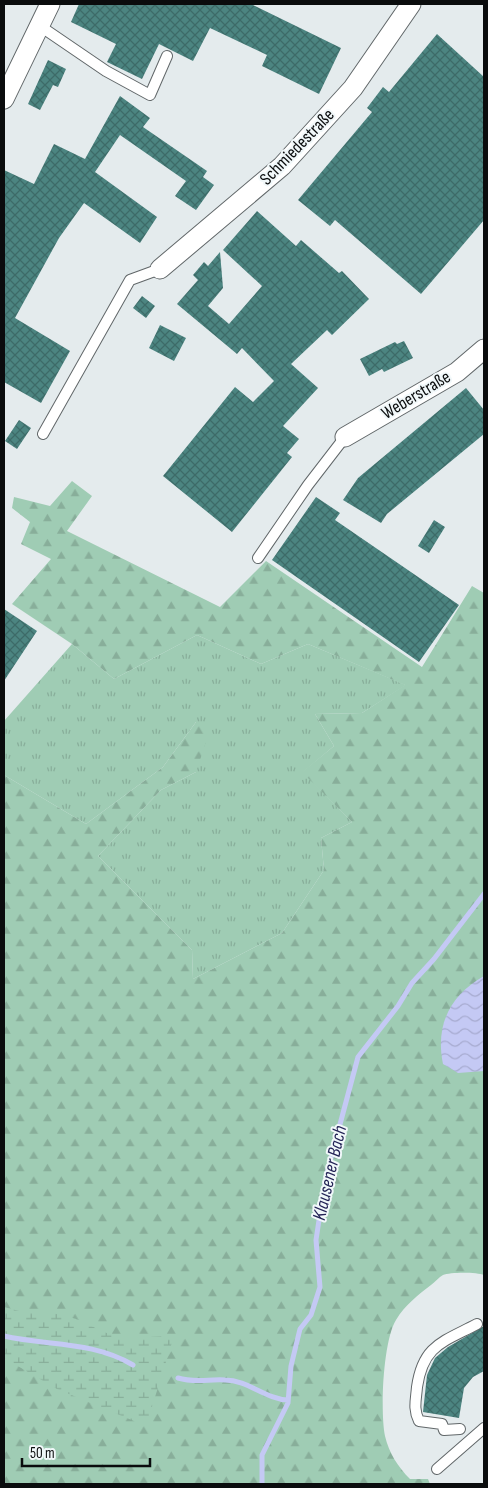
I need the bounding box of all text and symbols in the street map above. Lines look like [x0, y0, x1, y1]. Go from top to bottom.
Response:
street label: Schmiedestraße [255, 104, 339, 190]
street label: Weberstraße [378, 366, 454, 424]
water label: Klausener Bach [308, 1123, 352, 1223]
scale bar [22, 1436, 150, 1468]
text: 50 m [30, 1444, 55, 1463]

